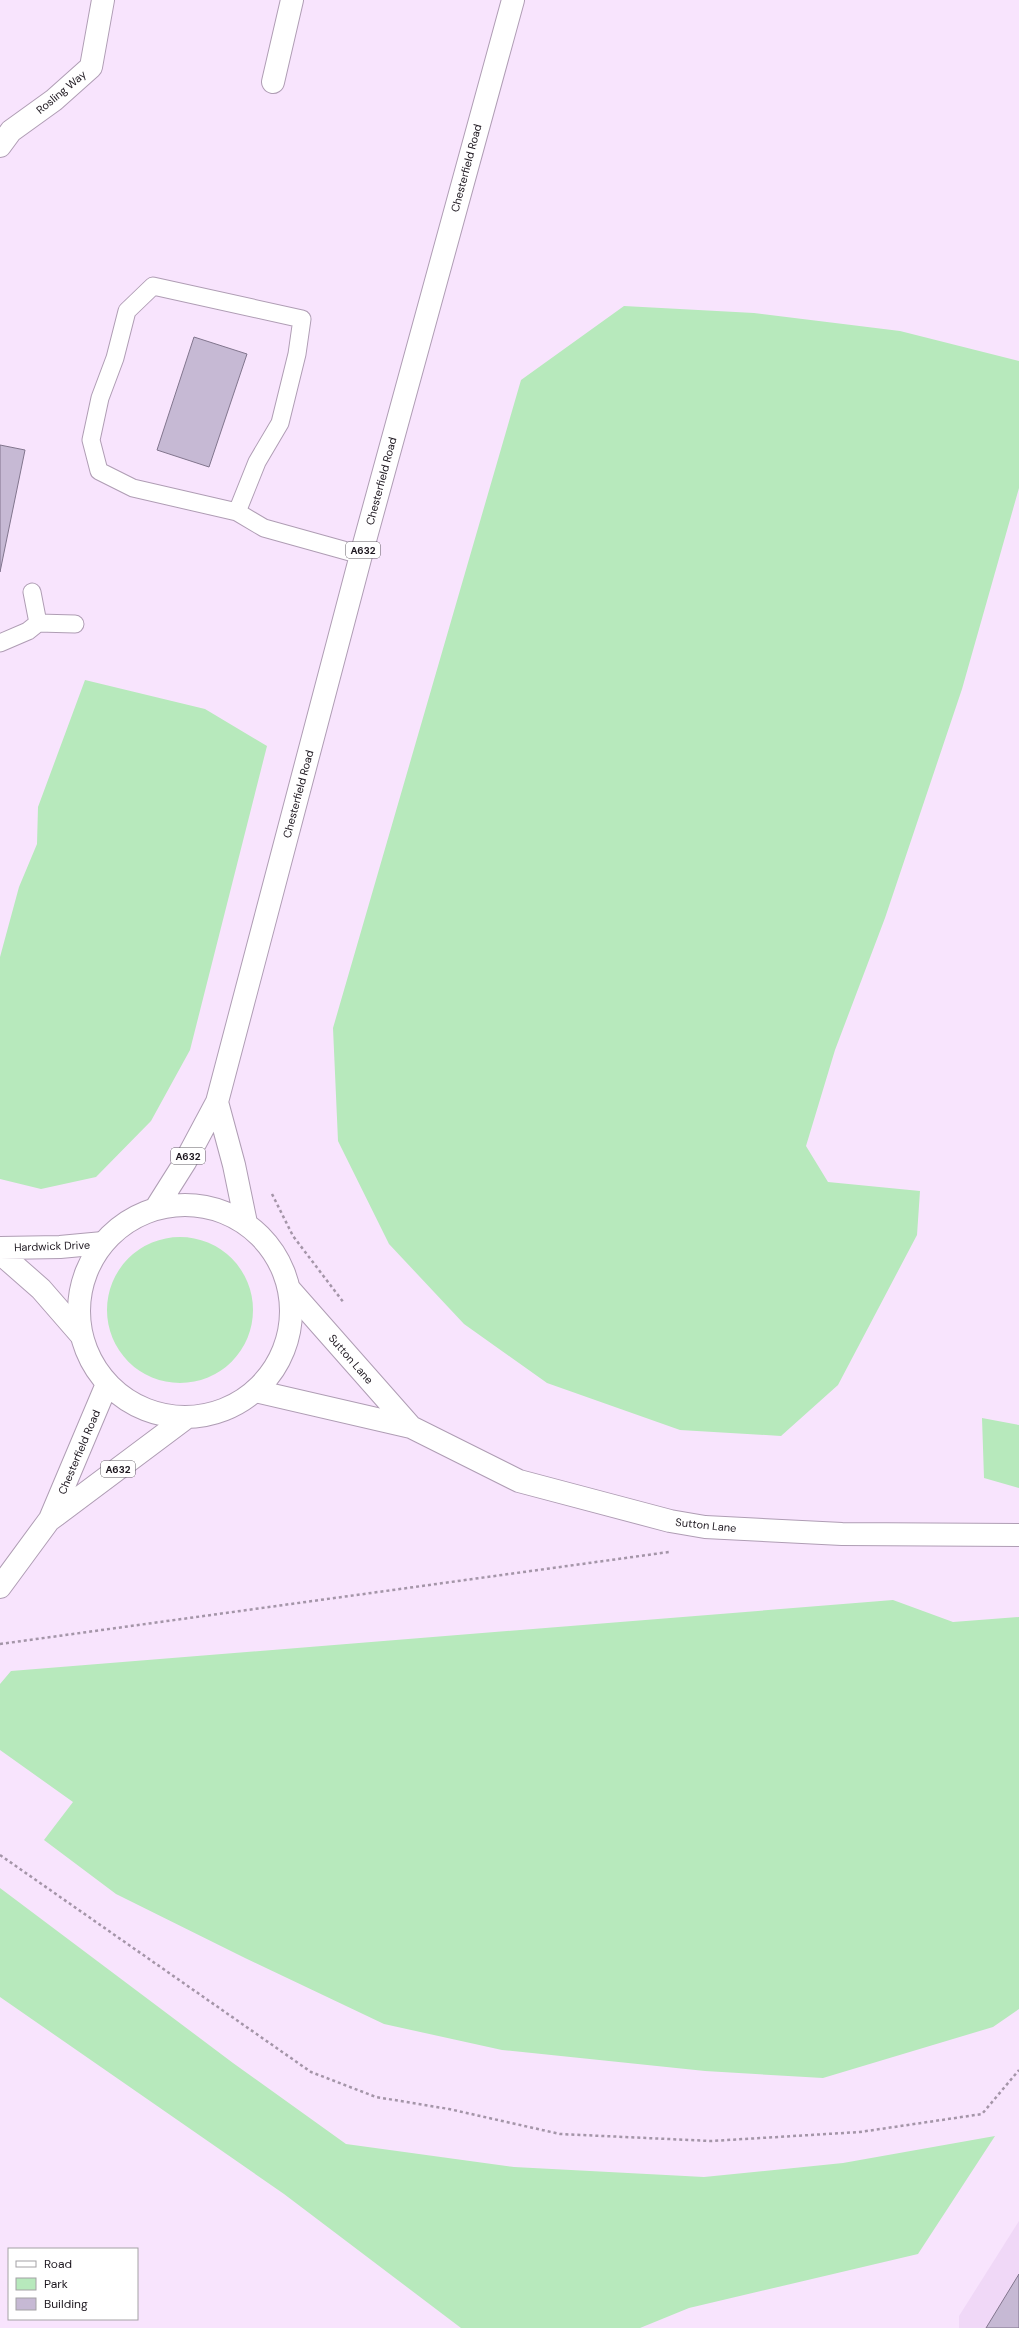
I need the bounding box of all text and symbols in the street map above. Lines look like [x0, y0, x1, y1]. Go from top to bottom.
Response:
street label: Rosling Way [33, 67, 89, 117]
street label: Chesterfield Road [448, 122, 485, 214]
street label: Chesterfield Road [363, 435, 400, 527]
road number: A632 [346, 542, 380, 558]
street label: Chesterfield Road [280, 748, 317, 840]
road number: A632 [171, 1148, 205, 1164]
street label: Hardwick Drive [14, 1238, 90, 1254]
street label: Sutton Lane [326, 1331, 376, 1387]
street label: Chesterfield Road [55, 1408, 103, 1496]
road number: A632 [101, 1461, 135, 1477]
street label: Sutton Lane [675, 1515, 737, 1535]
legend [8, 2248, 138, 2320]
text: Road [44, 2256, 72, 2272]
text: Park [44, 2276, 68, 2292]
text: Building [44, 2296, 88, 2312]

